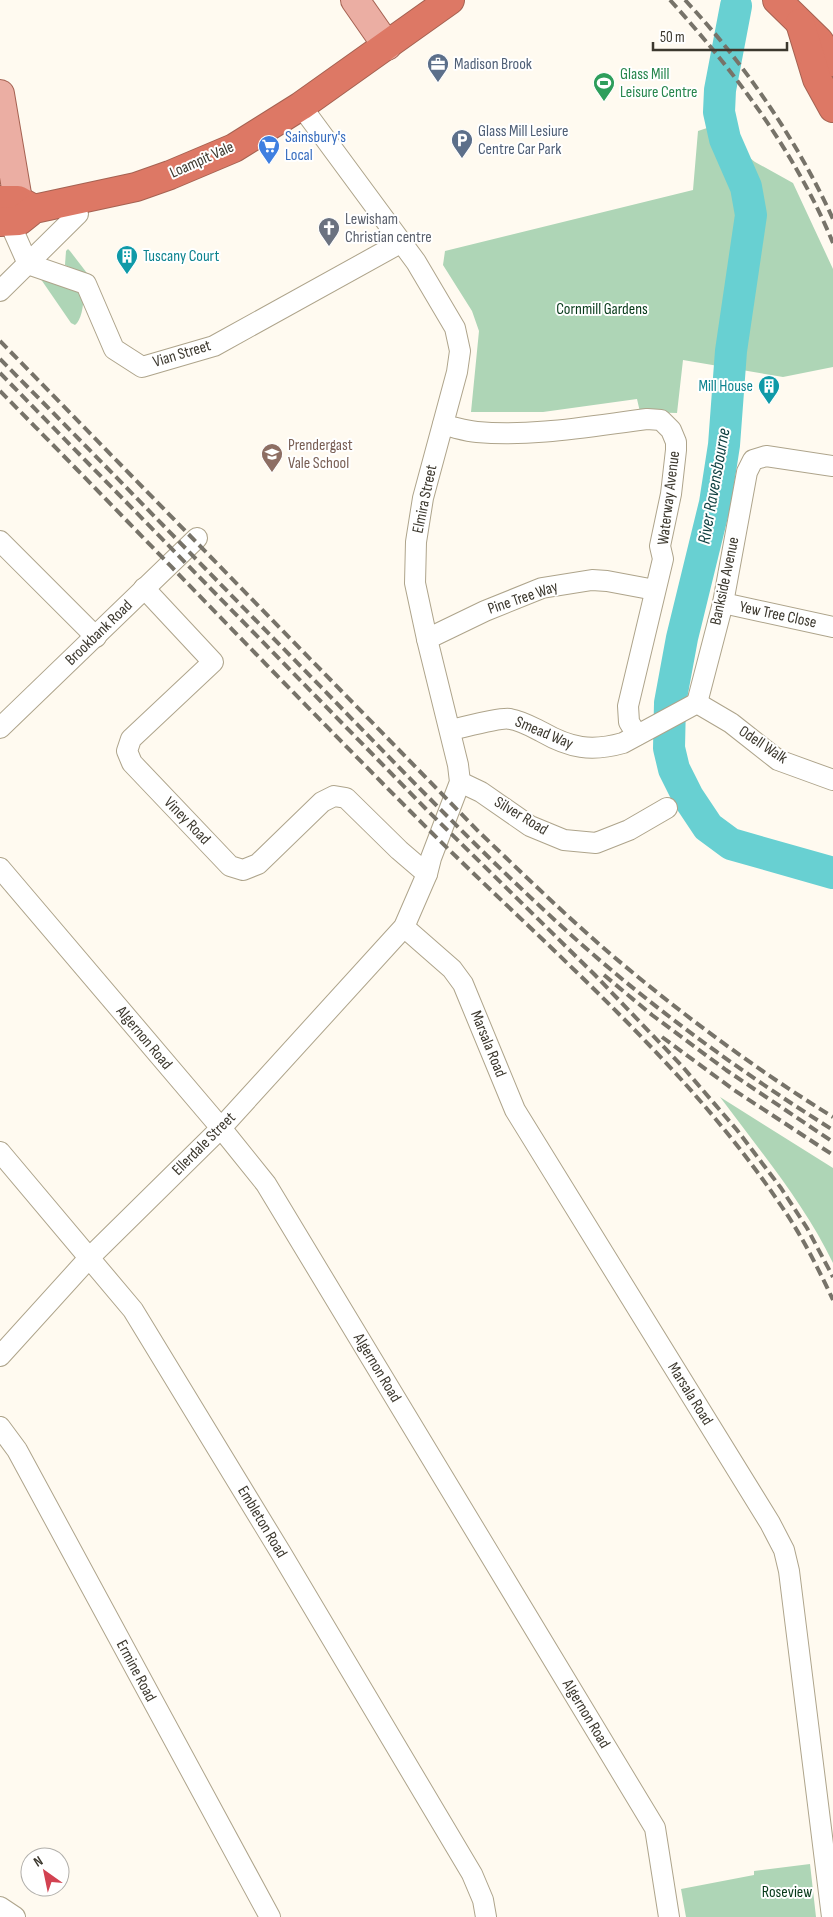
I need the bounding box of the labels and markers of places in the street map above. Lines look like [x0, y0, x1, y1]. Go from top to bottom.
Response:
office icon: Madison Brook [426, 52, 450, 83]
place label: Madison Brook [454, 55, 532, 74]
place label: Glass Mill Leisure Centre [620, 65, 698, 102]
sports icon: Glass Mill Leisure Centre [592, 71, 616, 102]
place label: Glass Mill Lesiure Centre Car Park [478, 122, 568, 159]
place label: Sainsbury's Local [285, 128, 346, 165]
parking icon: Glass Mill Lesiure Centre Car Park [450, 128, 474, 159]
supermarket icon: Sainsbury's Local [257, 134, 281, 165]
place label: Lewisham Christian centre [345, 210, 432, 247]
church icon: Lewisham Christian centre [317, 216, 341, 247]
building icon: Tuscany Court [115, 244, 139, 275]
place label: Tuscany Court [143, 247, 219, 266]
building icon: Mill House [757, 374, 781, 405]
place label: Mill House [698, 377, 753, 396]
place label: Prendergast Vale School [288, 436, 353, 473]
school or university icon: Prendergast Vale School [260, 442, 284, 473]

